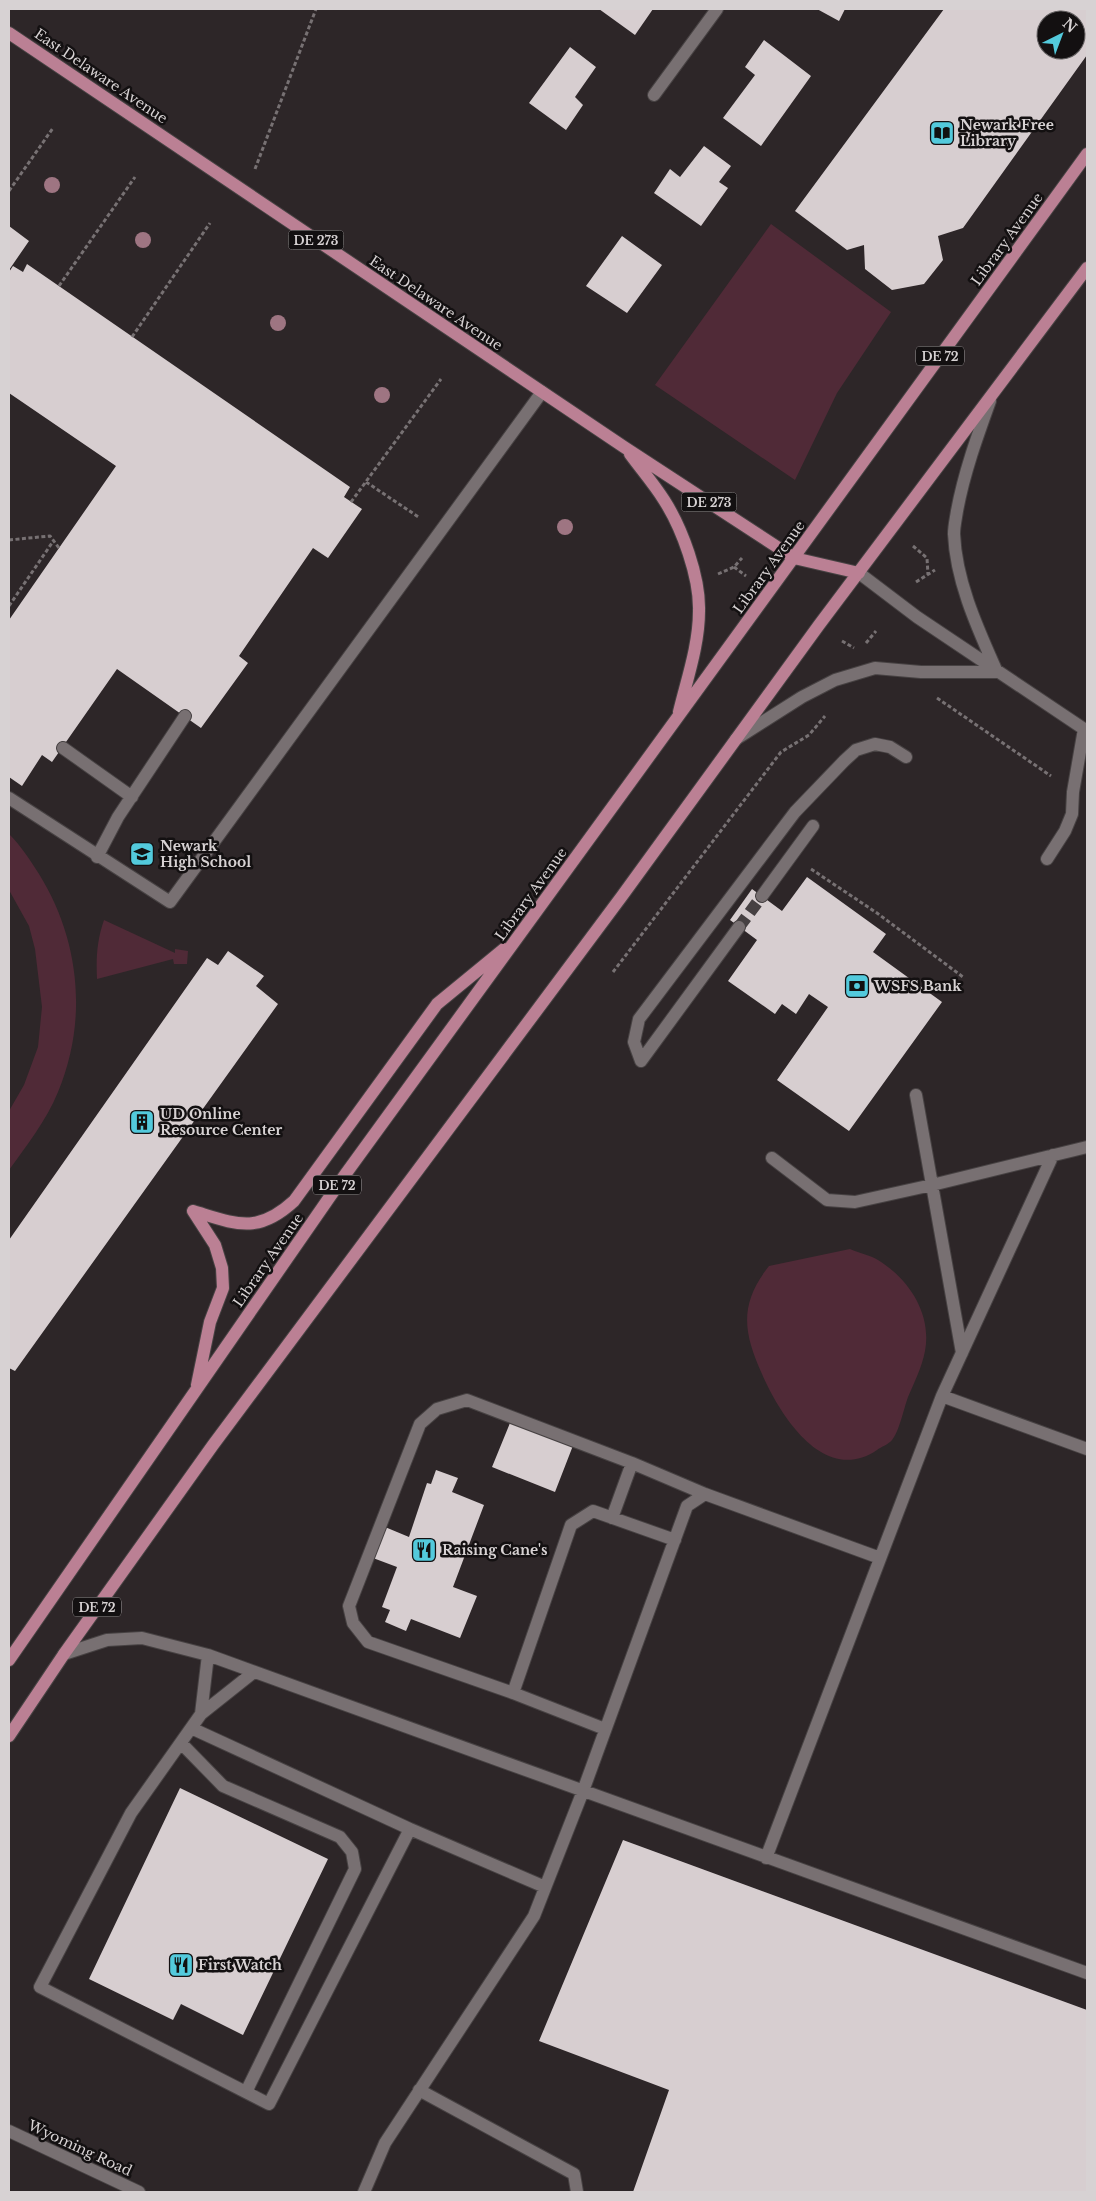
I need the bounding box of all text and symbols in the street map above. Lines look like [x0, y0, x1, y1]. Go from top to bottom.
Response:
north arrow [1036, 10, 1086, 60]
text: N [1059, 14, 1081, 36]
street label: East Delaware Avenue [31, 25, 171, 127]
place label: Newark Free Library [960, 116, 1054, 150]
library icon: Newark Free Library [929, 120, 955, 146]
street label: Library Avenue [967, 189, 1047, 289]
road number: DE 273 [288, 230, 344, 250]
street label: East Delaware Avenue [366, 252, 506, 354]
road number: DE 72 [916, 346, 964, 366]
road number: DE 273 [682, 492, 736, 512]
street label: Library Avenue [729, 517, 809, 617]
place label: Newark High School [160, 837, 251, 871]
school or university icon: Newark High School [129, 841, 155, 867]
street label: Library Avenue [491, 844, 571, 944]
bank icon: WSFS Bank [844, 973, 870, 999]
place label: WSFS Bank [873, 977, 962, 995]
place label: UD Online Resource Center [160, 1105, 282, 1139]
building icon: UD Online Resource Center [129, 1109, 155, 1135]
road number: DE 72 [313, 1176, 361, 1194]
street label: Library Avenue [229, 1210, 307, 1310]
restaurant icon: Raising Cane's [411, 1537, 437, 1563]
place label: Raising Cane's [442, 1541, 548, 1559]
road number: DE 72 [73, 1598, 121, 1616]
restaurant icon: First Watch [168, 1952, 194, 1978]
place label: First Watch [198, 1956, 282, 1974]
street label: Wyoming Road [24, 2116, 135, 2180]

